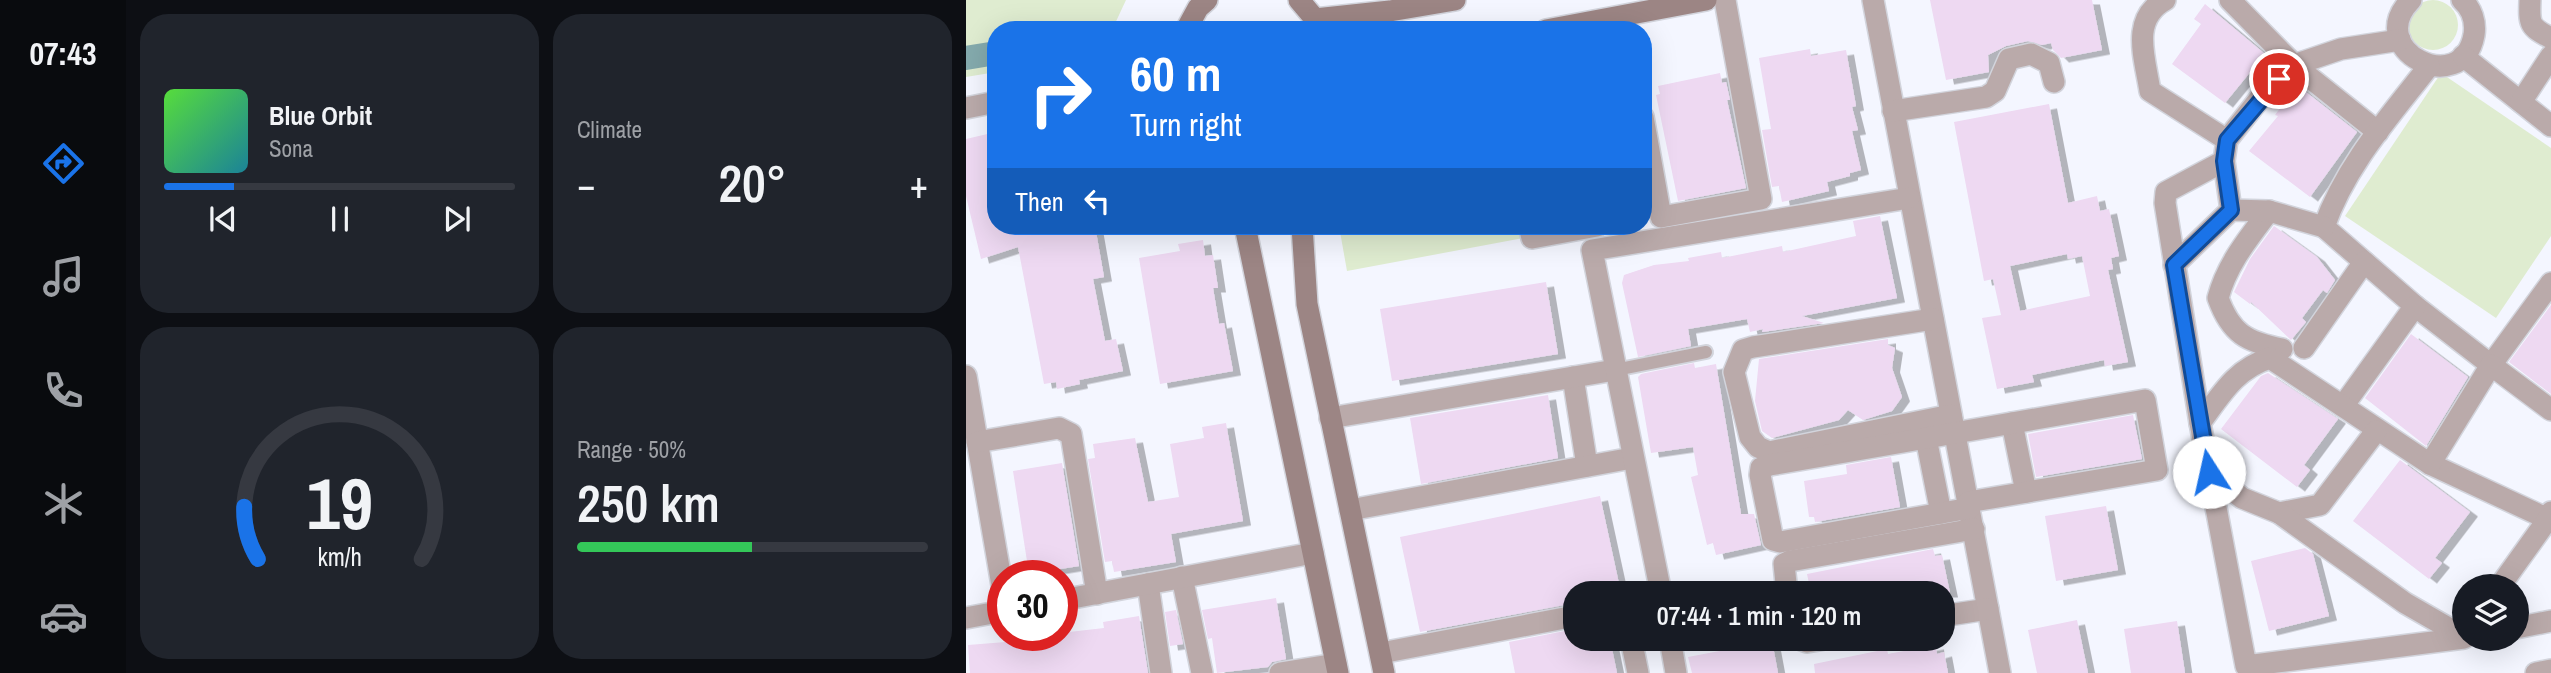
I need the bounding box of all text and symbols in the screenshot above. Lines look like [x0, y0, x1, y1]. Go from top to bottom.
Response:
text: 07:43 [29, 32, 97, 75]
text: 60 m [1130, 40, 1222, 106]
icon: right [1015, 49, 1106, 140]
pin [2249, 49, 2309, 109]
icon: arrive [2260, 60, 2298, 98]
text: Blue Orbit [269, 98, 372, 133]
text: Turn right [1130, 103, 1242, 146]
text: Climate [577, 114, 642, 145]
text: Sona [269, 133, 313, 164]
icon: directions [39, 139, 88, 188]
text: 20° [718, 148, 787, 218]
text: − [577, 159, 595, 210]
text: + [910, 159, 928, 210]
icon: left [1078, 182, 1116, 220]
text: Then [1015, 184, 1064, 219]
icon: previous [204, 200, 242, 238]
icon: pause [321, 200, 359, 238]
icon: next [438, 200, 476, 238]
icon: music [39, 252, 88, 301]
icon: phone [39, 366, 88, 415]
text: Range · 50% [577, 434, 686, 465]
position arrow [2172, 435, 2246, 509]
text: 19 [306, 454, 373, 552]
text: 250 km [577, 468, 720, 538]
icon: climate [39, 479, 88, 528]
text: km/h [317, 540, 362, 574]
speed limit sign: 30 [987, 560, 1078, 651]
map controls [2452, 574, 2529, 651]
button: layers [2452, 574, 2529, 651]
icon: car [39, 592, 88, 641]
text: 07:44 · 1 min · 120 m [1657, 598, 1861, 633]

